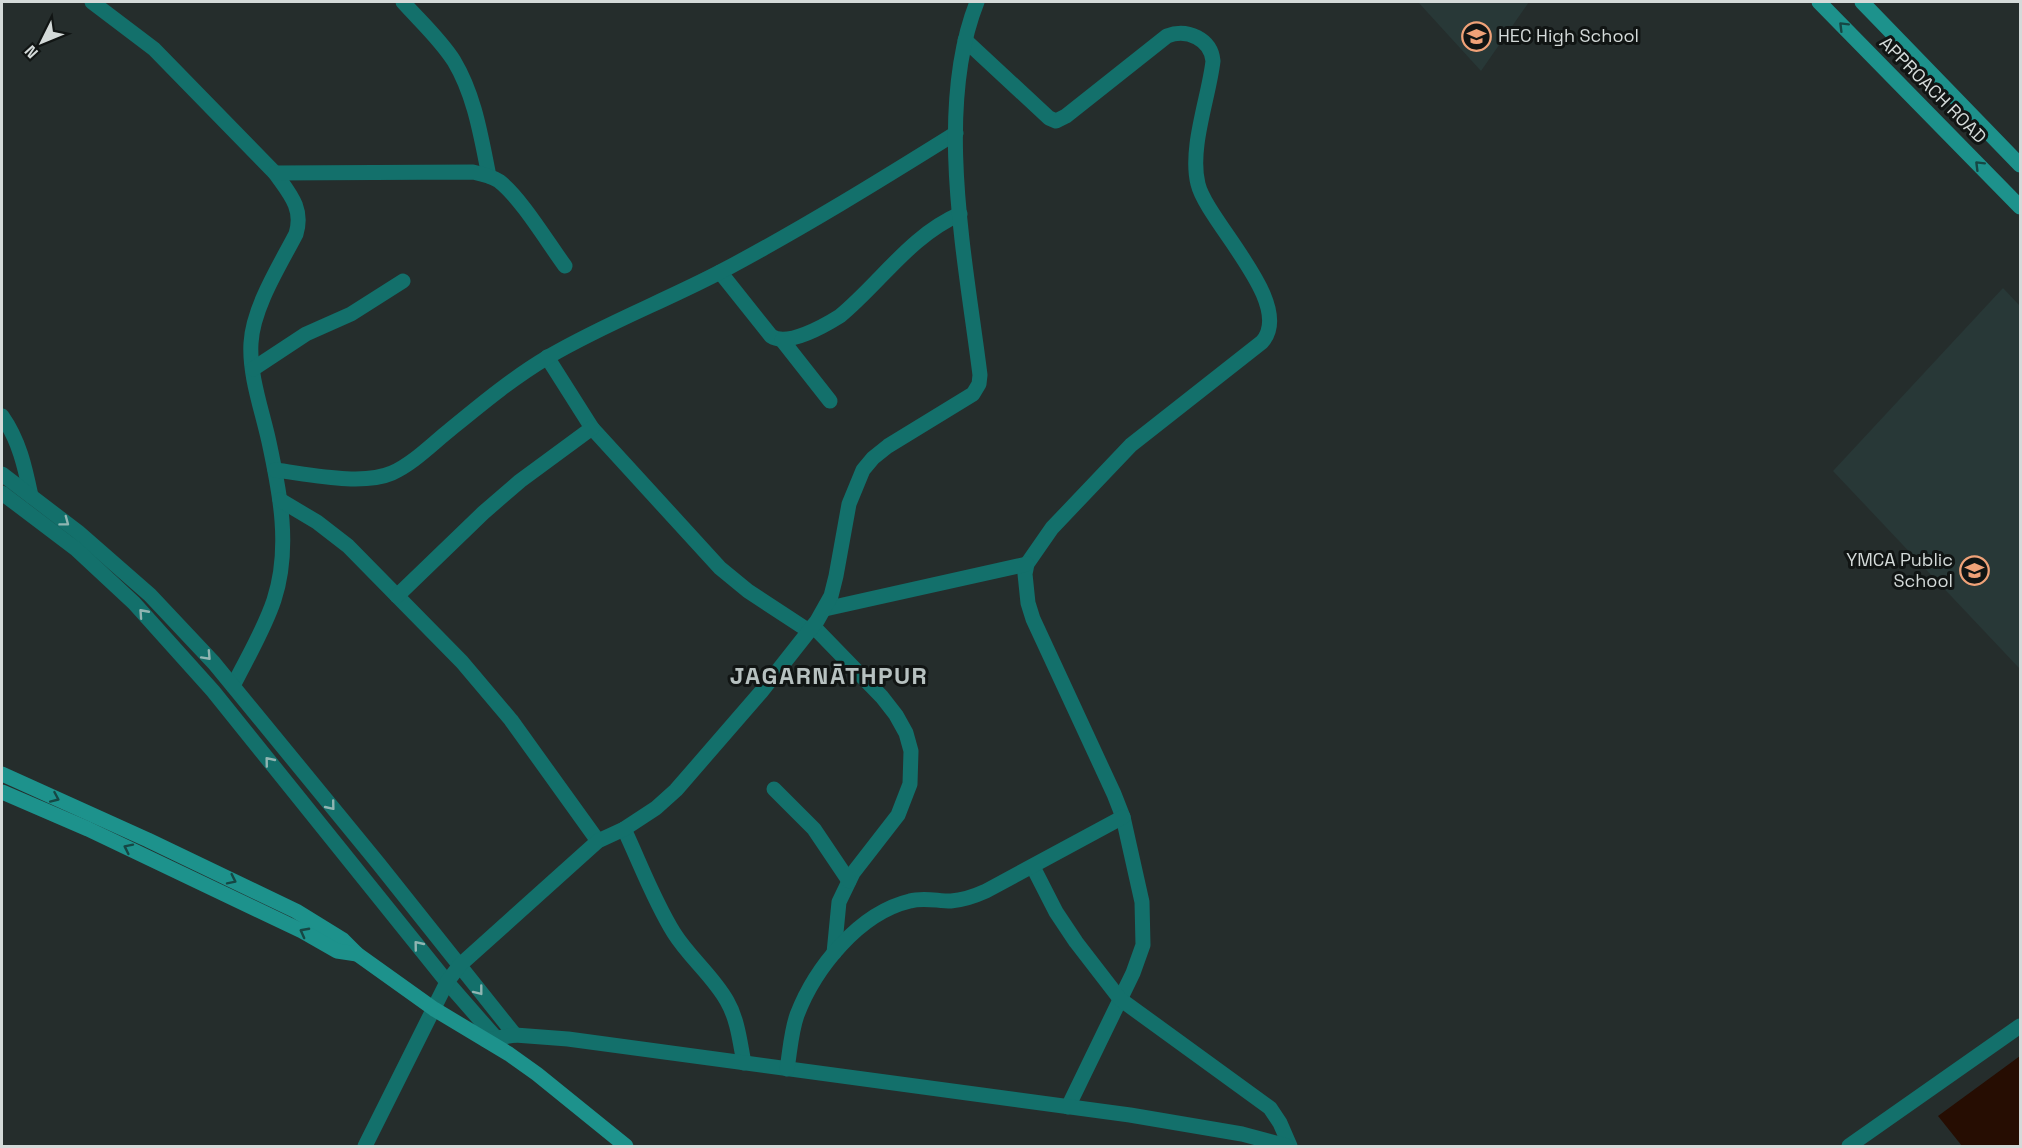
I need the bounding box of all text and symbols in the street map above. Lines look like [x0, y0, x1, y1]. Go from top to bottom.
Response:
north arrow [12, 12, 72, 72]
school or university icon: HEC High School [1461, 20, 1493, 52]
one-way arrow [1839, 23, 1850, 34]
place label: HEC High School [1498, 24, 1639, 47]
street label: APPROACH ROAD [1875, 31, 1992, 148]
text: N [20, 41, 43, 63]
one-way arrow [1976, 161, 1986, 172]
one-way arrow [59, 514, 70, 525]
place label: YMCA Public School [1846, 548, 1953, 592]
school or university icon: YMCA Public School [1958, 554, 1990, 586]
one-way arrow [139, 609, 150, 619]
one-way arrow [200, 649, 211, 659]
district label: JAGARNĀTHPUR [730, 660, 928, 691]
one-way arrow [266, 757, 277, 768]
one-way arrow [48, 790, 59, 802]
one-way arrow [324, 799, 335, 810]
one-way arrow [123, 844, 134, 856]
one-way arrow [225, 872, 236, 884]
one-way arrow [299, 928, 310, 940]
one-way arrow [414, 941, 425, 952]
one-way arrow [472, 984, 483, 995]

